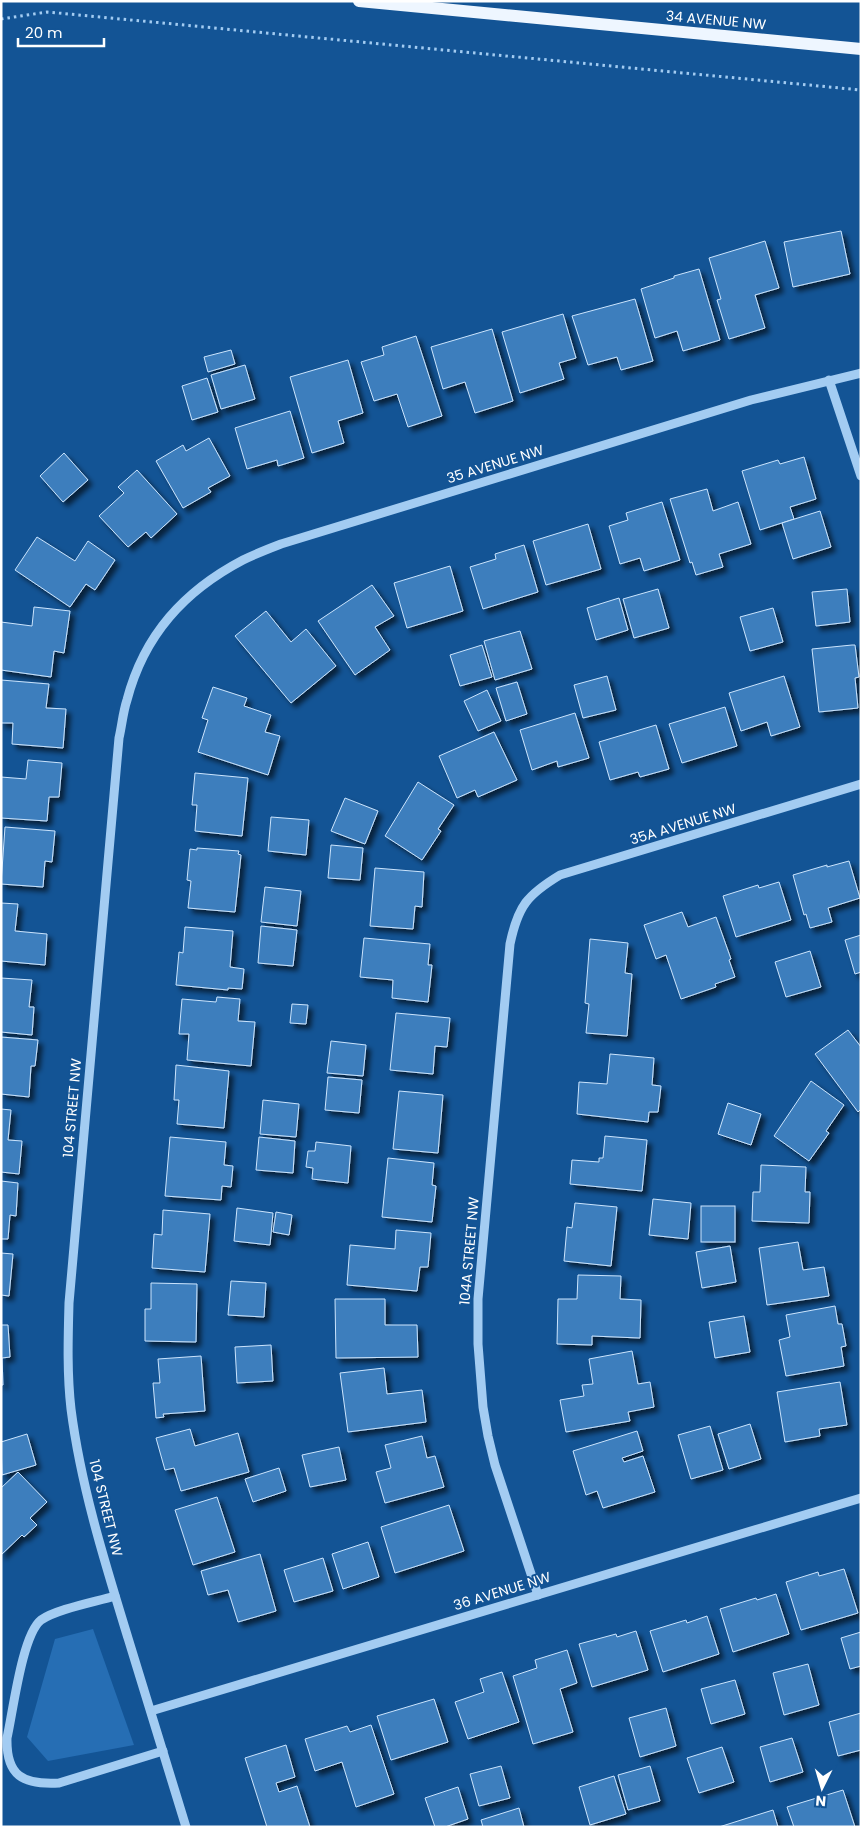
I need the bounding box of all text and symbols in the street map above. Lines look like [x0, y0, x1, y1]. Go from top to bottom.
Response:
street label: 34 AVENUE NW [665, 6, 767, 34]
scale bar [18, 15, 104, 47]
text: 20 m [25, 22, 63, 43]
street label: 35 AVENUE NW [444, 440, 546, 488]
street label: 35A AVENUE NW [627, 798, 739, 850]
street label: 104 STREET NW [58, 1057, 86, 1158]
street label: 104A STREET NW [454, 1196, 484, 1306]
street label: 104 STREET NW [84, 1457, 128, 1559]
street label: 36 AVENUE NW [451, 1567, 553, 1615]
north arrow [797, 1763, 847, 1813]
text: N [815, 1791, 827, 1811]

